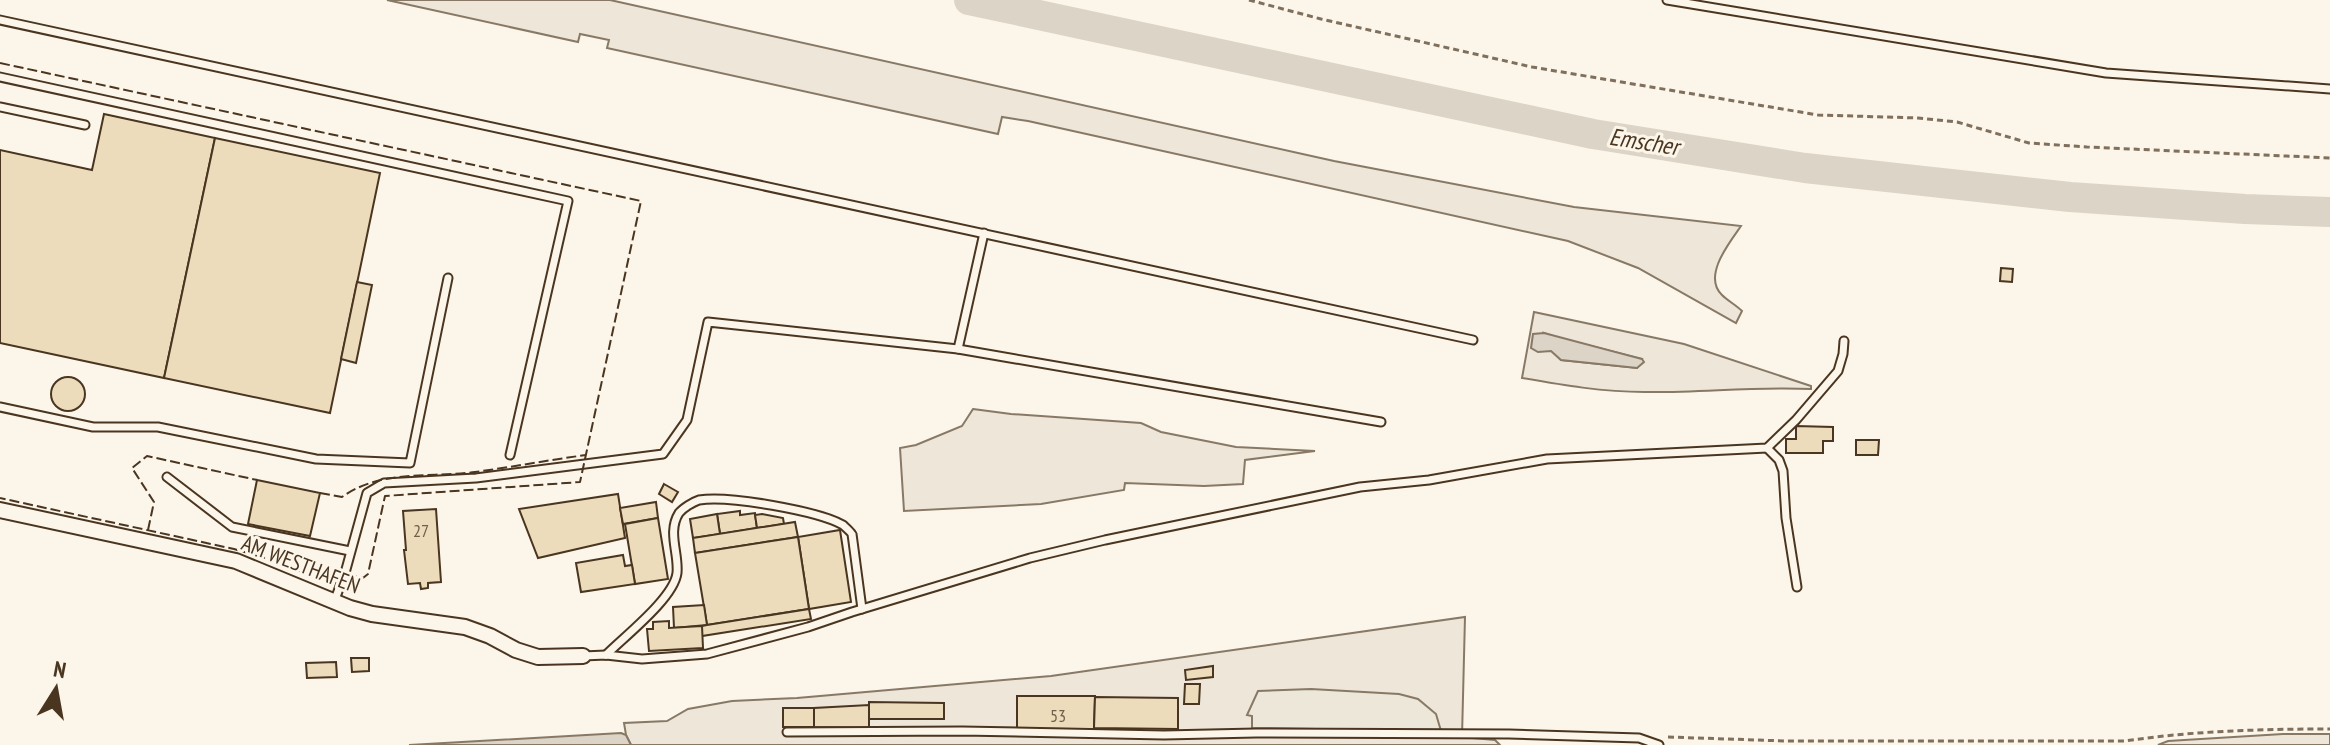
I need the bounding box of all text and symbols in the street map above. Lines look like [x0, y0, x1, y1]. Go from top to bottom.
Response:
water label: Emscher [1607, 121, 1684, 163]
house number: 27 [413, 519, 429, 542]
street label: AM WESTHAFEN [238, 529, 364, 599]
north arrow [16, 649, 96, 729]
text: N [51, 654, 68, 684]
house number: 53 [1050, 704, 1066, 727]

